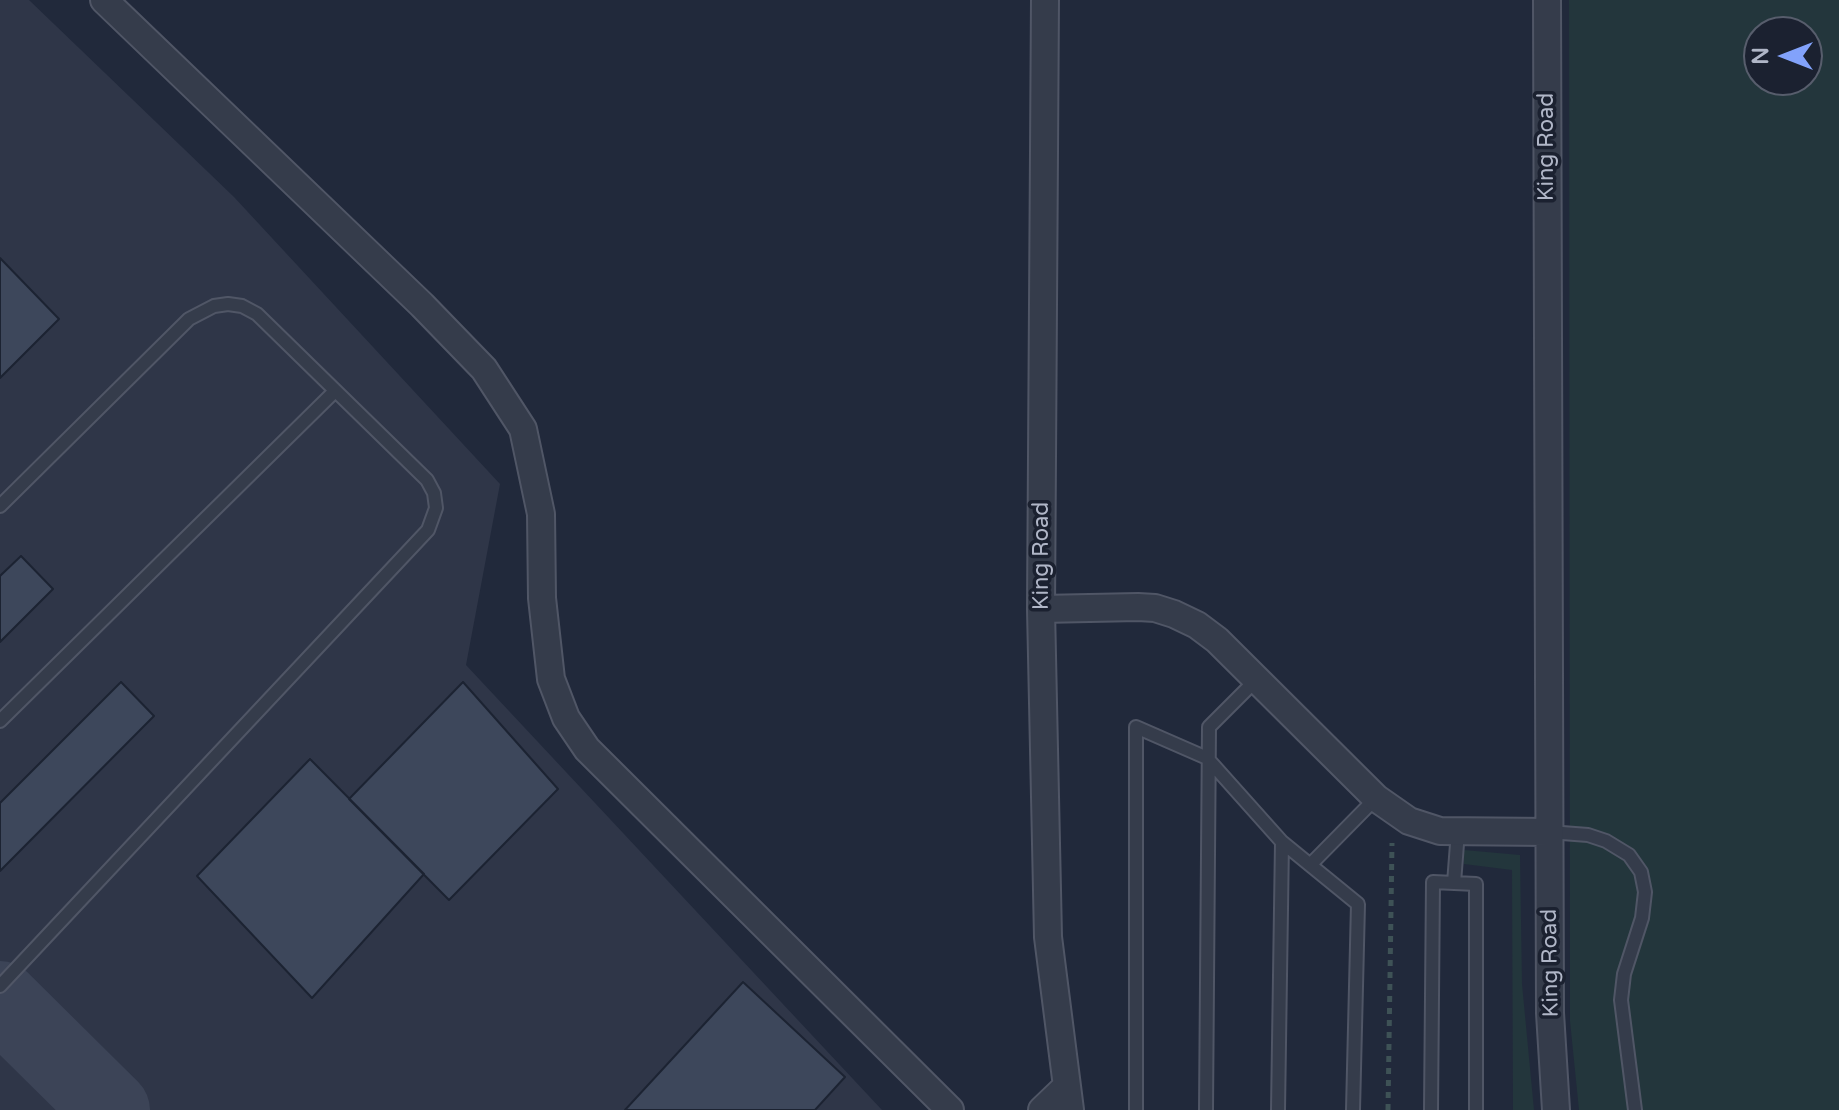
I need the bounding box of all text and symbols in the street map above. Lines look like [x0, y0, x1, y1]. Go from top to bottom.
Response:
north arrow [1743, 16, 1823, 96]
text: N [1748, 47, 1774, 65]
street label: King Road [1534, 93, 1560, 201]
street label: King Road [1029, 502, 1055, 610]
street label: King Road [1537, 909, 1565, 1017]

